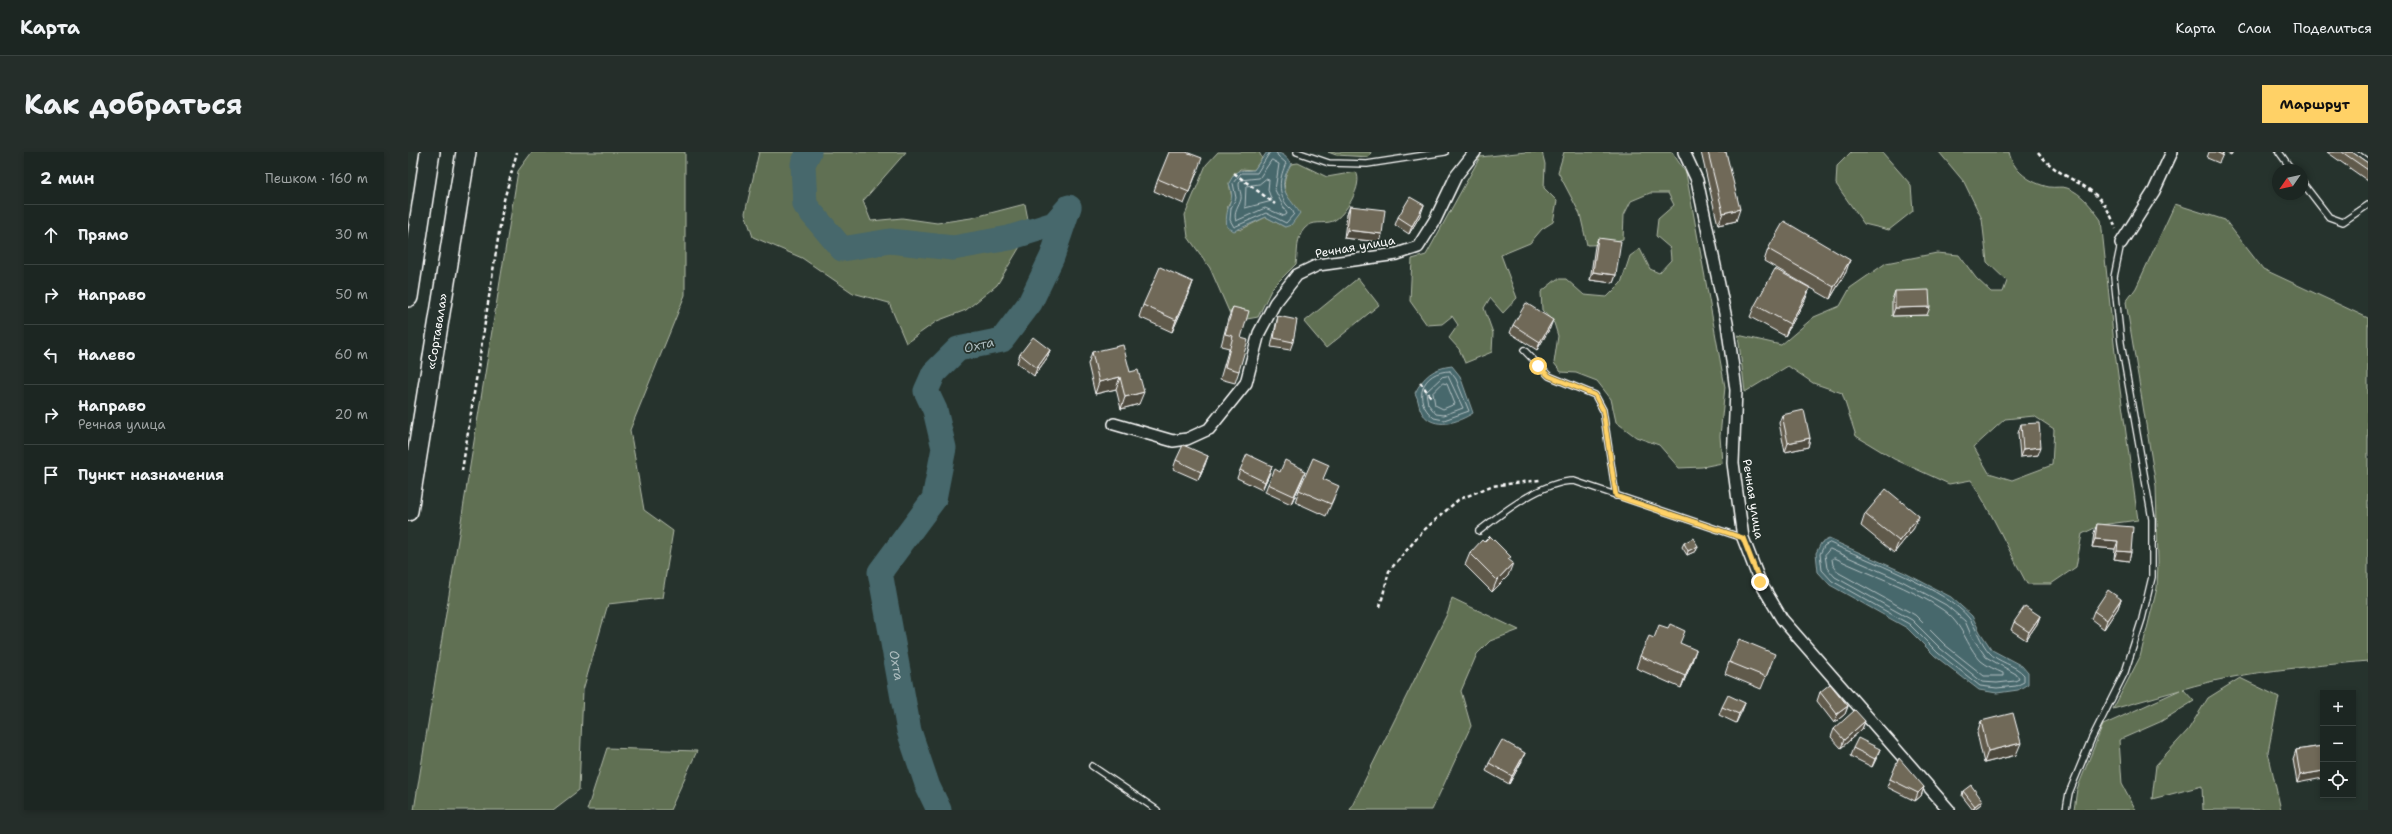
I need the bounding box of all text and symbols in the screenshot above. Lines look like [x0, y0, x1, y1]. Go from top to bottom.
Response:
text: Карта [20, 15, 80, 40]
text: Карта [2175, 19, 2216, 37]
text: Слои [2238, 19, 2271, 37]
text: Поделиться [2293, 19, 2372, 37]
text: Как добраться [24, 85, 243, 123]
button: Маршрут [2262, 85, 2368, 123]
north arrow [2272, 164, 2308, 200]
text: 2 мин [40, 167, 95, 189]
text: Пешком · 160 m [265, 170, 368, 187]
icon: ahead [40, 224, 62, 246]
text: Прямо [78, 225, 128, 245]
text: 30 m [334, 226, 368, 243]
street label: Речная улица [1314, 232, 1397, 262]
icon: right [40, 284, 62, 306]
text: Направо [78, 285, 146, 305]
text: 50 m [335, 286, 368, 303]
street label: «Сортавала» [423, 292, 451, 371]
water label: Охта [962, 333, 996, 357]
icon: left [40, 344, 62, 366]
text: Налево [78, 345, 136, 365]
text: 60 m [335, 346, 368, 363]
route start [1529, 357, 1547, 375]
text: Направо [78, 396, 146, 416]
icon: right [40, 404, 62, 426]
text: 20 m [335, 406, 368, 423]
text: Речная улица [78, 416, 166, 433]
street label: Речная улица [1739, 458, 1767, 541]
icon: arrive [40, 464, 62, 486]
text: Пункт назначения [78, 465, 224, 485]
route end [1751, 573, 1769, 591]
water label: Охта [886, 649, 908, 682]
map controls [2320, 690, 2356, 798]
button: + [2320, 690, 2356, 726]
button: − [2320, 726, 2356, 762]
button: locate [2320, 762, 2356, 798]

